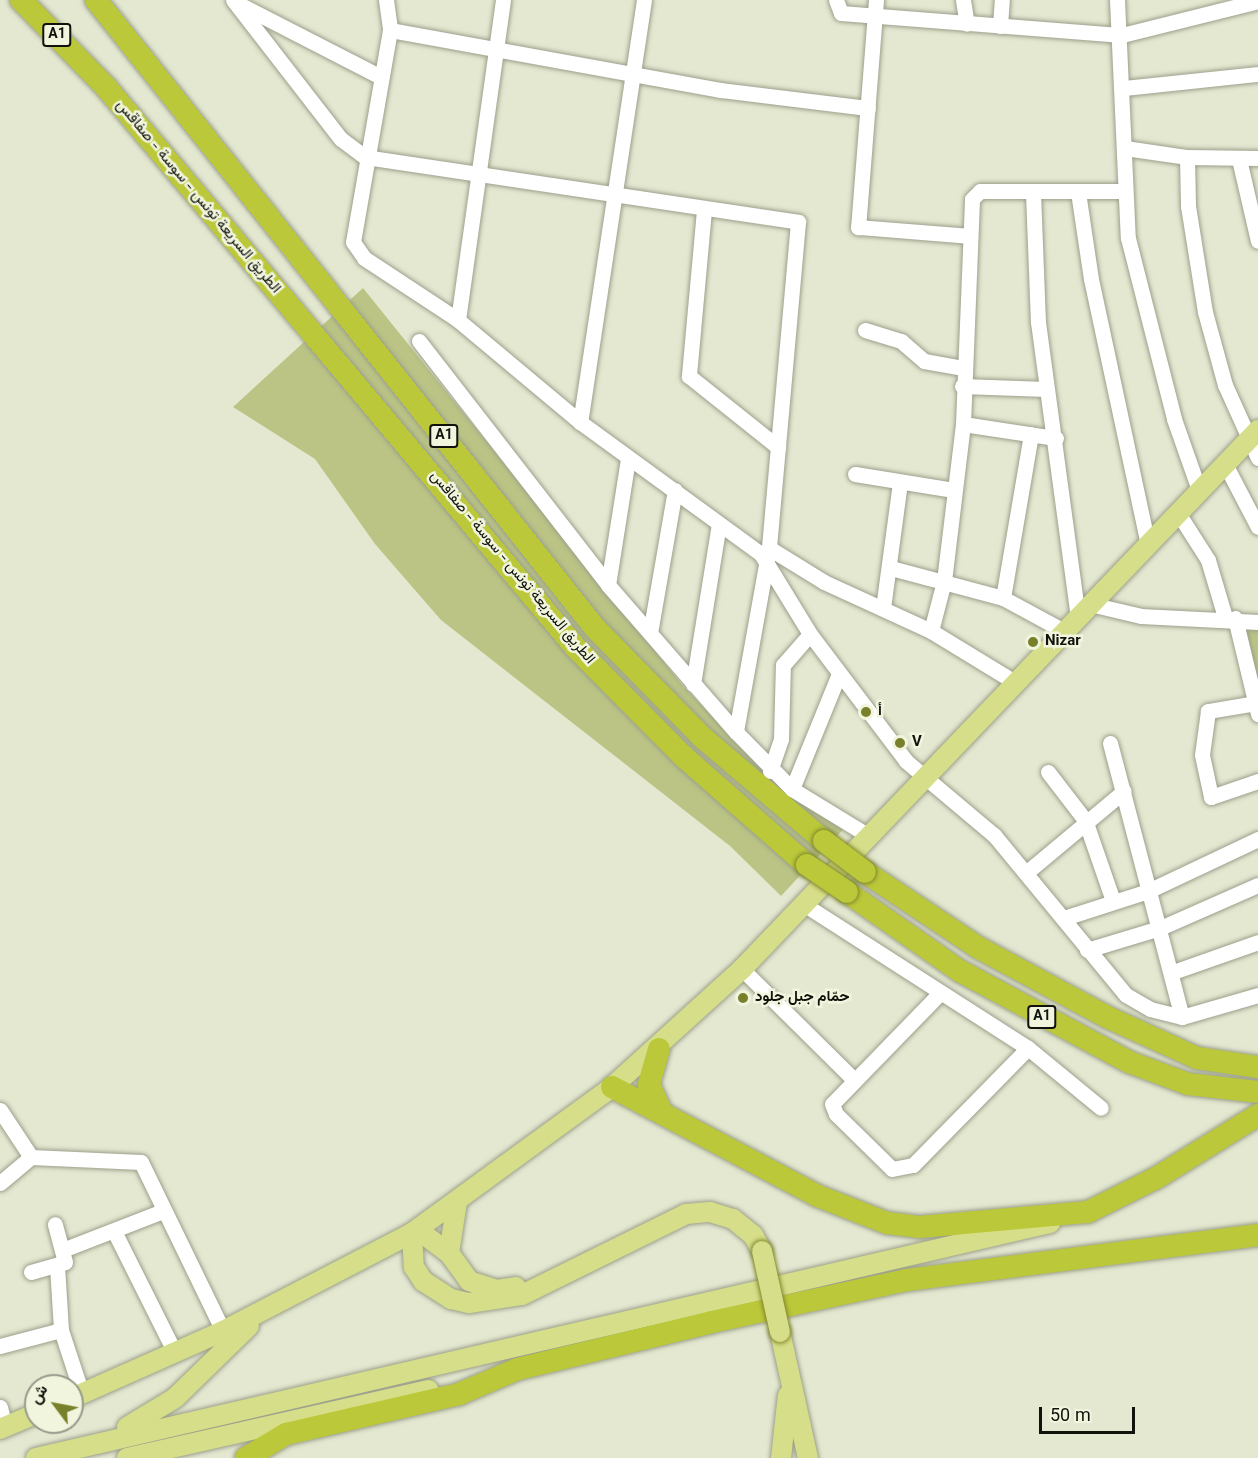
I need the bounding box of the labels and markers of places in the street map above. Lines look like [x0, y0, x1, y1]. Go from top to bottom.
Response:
place label: Nizar [1045, 633, 1081, 651]
marker: Nizar [1026, 635, 1040, 649]
place label: أ [878, 703, 882, 721]
marker: أ [859, 705, 873, 719]
place label: V [912, 734, 922, 752]
marker: V [893, 736, 907, 750]
place label: حمّام جبل جلود [755, 989, 850, 1007]
marker: حمّام جبل جلود [736, 991, 750, 1005]

